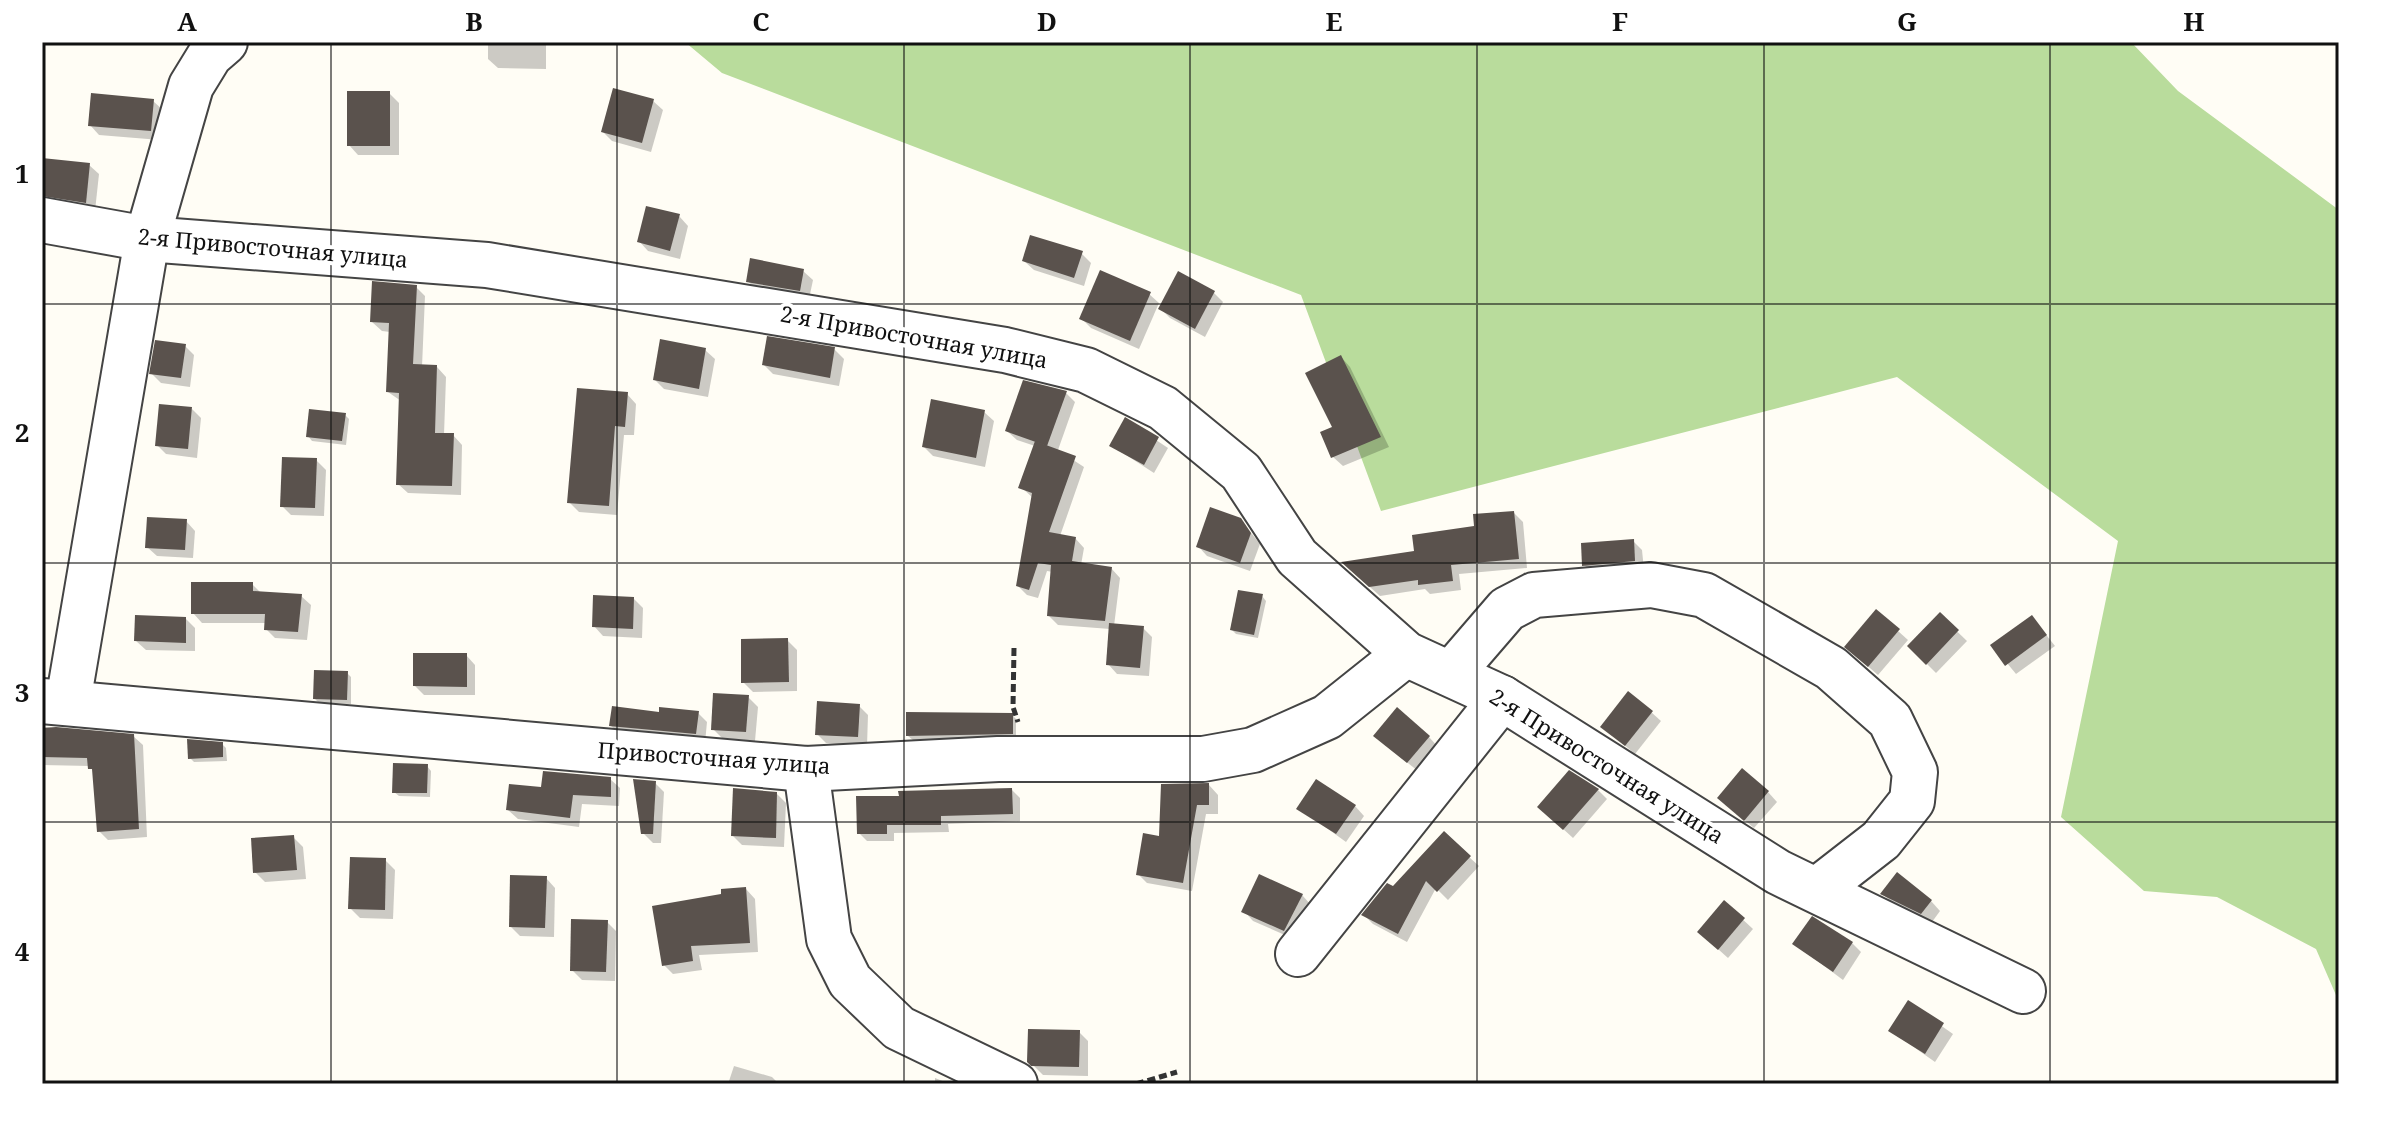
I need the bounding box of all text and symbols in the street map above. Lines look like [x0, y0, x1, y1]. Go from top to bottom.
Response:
text: A [177, 3, 197, 39]
text: B [465, 3, 483, 39]
text: C [752, 3, 770, 39]
text: D [1037, 3, 1057, 39]
text: E [1326, 3, 1343, 39]
text: F [1612, 3, 1628, 39]
text: G [1897, 3, 1917, 39]
text: H [2183, 3, 2205, 39]
text: 1 [15, 155, 29, 191]
street label: 2-я Привосточная улица [137, 220, 409, 274]
street label: 2-я Привосточная улица [778, 298, 1050, 374]
text: 2 [15, 414, 29, 450]
text: 3 [15, 674, 29, 710]
street label: 2-я Привосточная улица [1485, 681, 1730, 850]
street label: Привосточная улица [596, 734, 832, 780]
text: 4 [15, 933, 30, 969]

